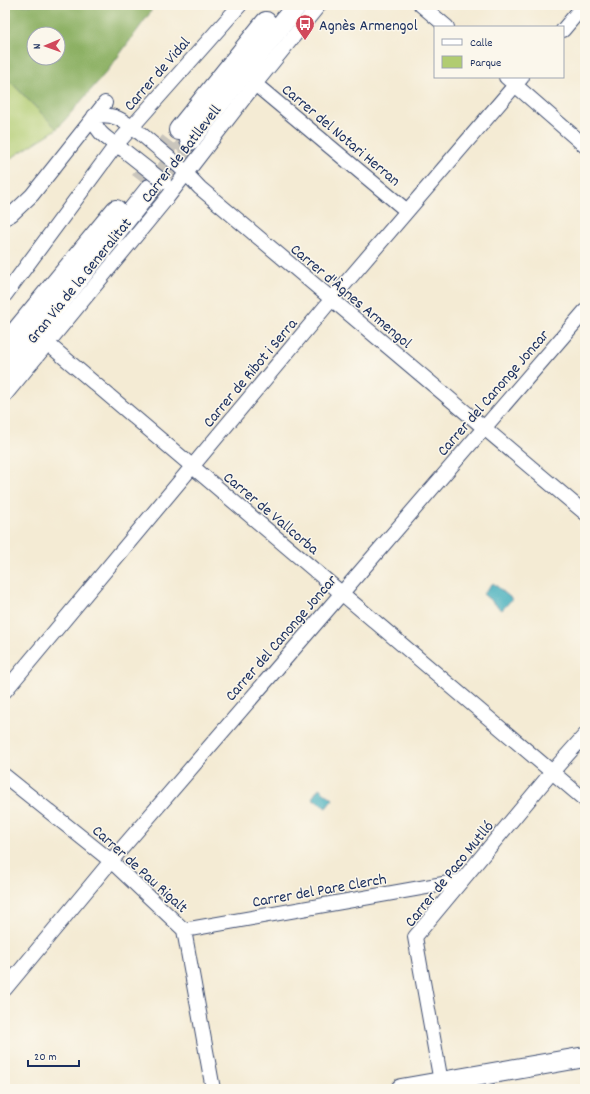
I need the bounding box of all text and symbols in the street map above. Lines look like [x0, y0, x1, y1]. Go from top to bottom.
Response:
bus stop icon: Agnès Armengol [294, 13, 316, 41]
place label: Agnès Armengol [319, 15, 418, 38]
north arrow [26, 26, 66, 66]
legend [434, 26, 564, 78]
street label: Carrer de Vidal [119, 32, 197, 117]
text: Calle [470, 35, 493, 52]
text: N [30, 43, 46, 49]
text: Parque [470, 55, 501, 72]
street label: Carrer del Notari Herran [276, 79, 405, 193]
street label: Carrer de Batllevell [136, 100, 228, 209]
street label: Gran Via de la Generalitat [22, 213, 138, 350]
street label: Carrer d'Àgnes Armengol [285, 239, 416, 355]
street label: Carrer de Ribot i Serra [198, 314, 304, 433]
street label: Carrer del Canonge Joncar [432, 325, 555, 462]
street label: Carrer de Vallcorba [217, 467, 324, 561]
street label: Carrer del Canonge Joncar [220, 570, 343, 707]
street label: Carrer de Paco Mutlló [400, 816, 500, 933]
street label: Carrer de Pau Rigalt [86, 820, 193, 919]
street label: Carrer del Pare Clerch [251, 868, 388, 915]
scale bar [28, 1042, 79, 1068]
text: 20 m [34, 1049, 57, 1066]

